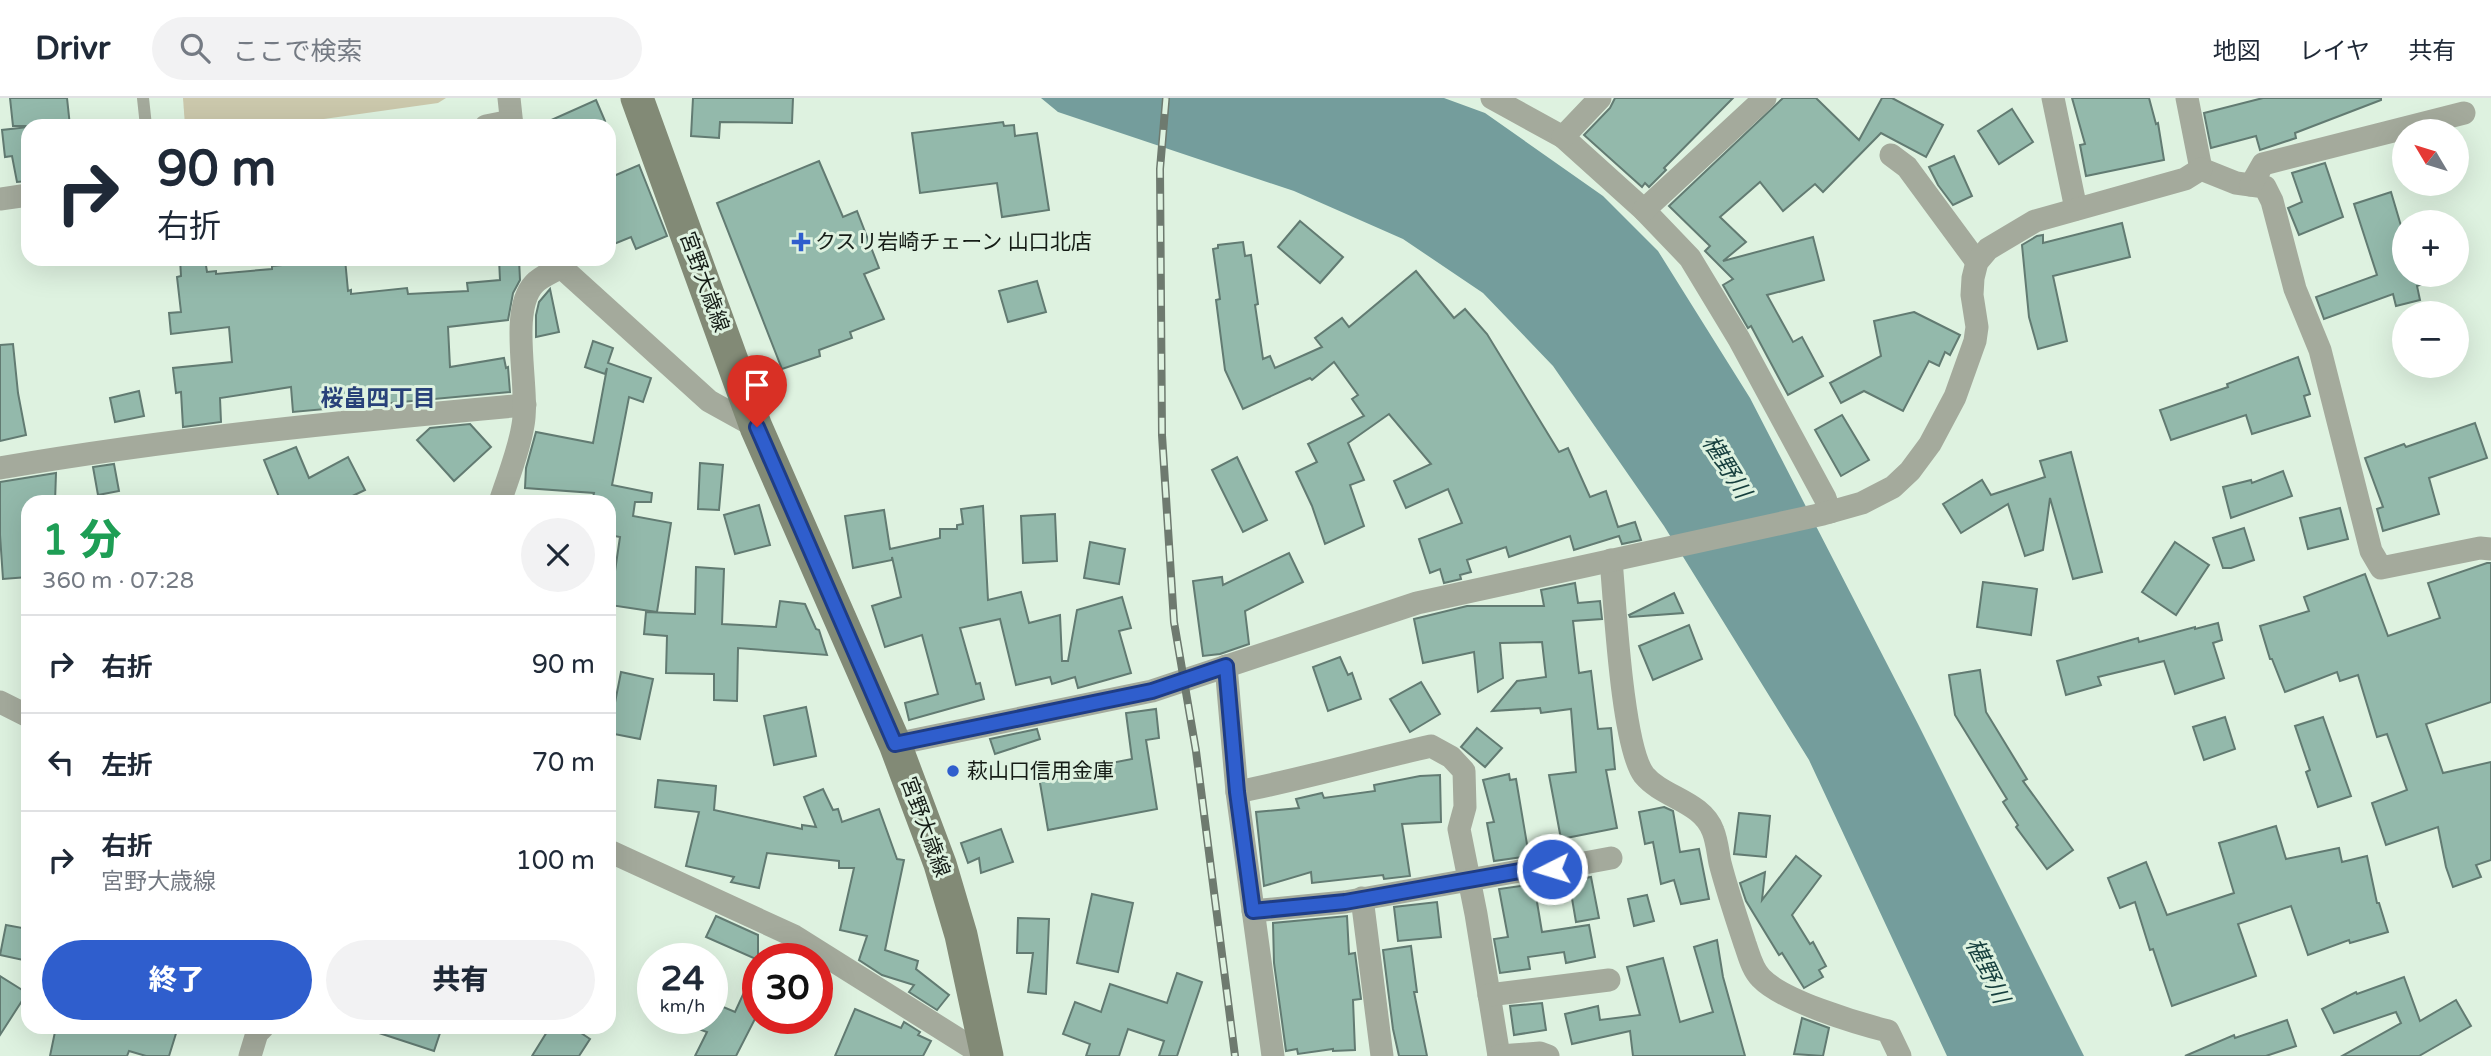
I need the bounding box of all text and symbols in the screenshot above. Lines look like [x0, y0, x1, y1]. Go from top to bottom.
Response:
search box [152, 17, 642, 80]
text: Drivr [35, 29, 110, 68]
icon: search [176, 29, 214, 67]
text: ここで検索 [232, 36, 363, 67]
text: 地図 [2213, 37, 2261, 66]
text: レイヤ [2299, 37, 2370, 66]
text: 共有 [2408, 37, 2456, 66]
north arrow [2392, 119, 2469, 196]
map controls [2392, 119, 2469, 378]
text: 90 m [157, 140, 276, 199]
icon: right [42, 147, 133, 238]
text: 右折 [157, 208, 221, 246]
button: + [2392, 210, 2469, 287]
street label: 宮野大歳線 [674, 228, 734, 336]
place label: クスリ岩崎チェーン 山口北店 [815, 230, 1092, 255]
marker: クスリ岩崎チェーン 山口北店 [793, 234, 809, 250]
button: − [2392, 301, 2469, 378]
pin [727, 355, 787, 427]
icon: arrive [738, 366, 776, 404]
district label: 桜畠四丁目 [321, 385, 436, 413]
water label: 椹野川 [1696, 430, 1758, 506]
text: 1 分 [42, 515, 121, 566]
button: close [521, 518, 595, 592]
text: 360 m · 07:28 [42, 567, 194, 595]
icon: right [42, 645, 80, 683]
text: 90 m [532, 649, 595, 680]
text: 右折 [101, 652, 153, 683]
icon: left [42, 743, 80, 781]
text: 70 m [532, 747, 595, 778]
text: 左折 [101, 750, 153, 781]
place label: 萩山口信用金庫 [967, 759, 1114, 784]
marker: 萩山口信用金庫 [945, 763, 961, 779]
street label: 宮野大歳線 [895, 773, 955, 881]
text: 右折 [101, 831, 153, 862]
position arrow [1515, 832, 1589, 906]
icon: right [42, 841, 80, 879]
text: 100 m [515, 845, 595, 876]
text: 宮野大歳線 [101, 868, 216, 896]
water label: 椹野川 [1959, 934, 2016, 1011]
button: 終了 [42, 940, 312, 1020]
button: 共有 [326, 940, 595, 1020]
speed limit sign: 30 [742, 943, 833, 1034]
text: 24 [661, 958, 704, 1000]
text: km/h [660, 995, 705, 1017]

